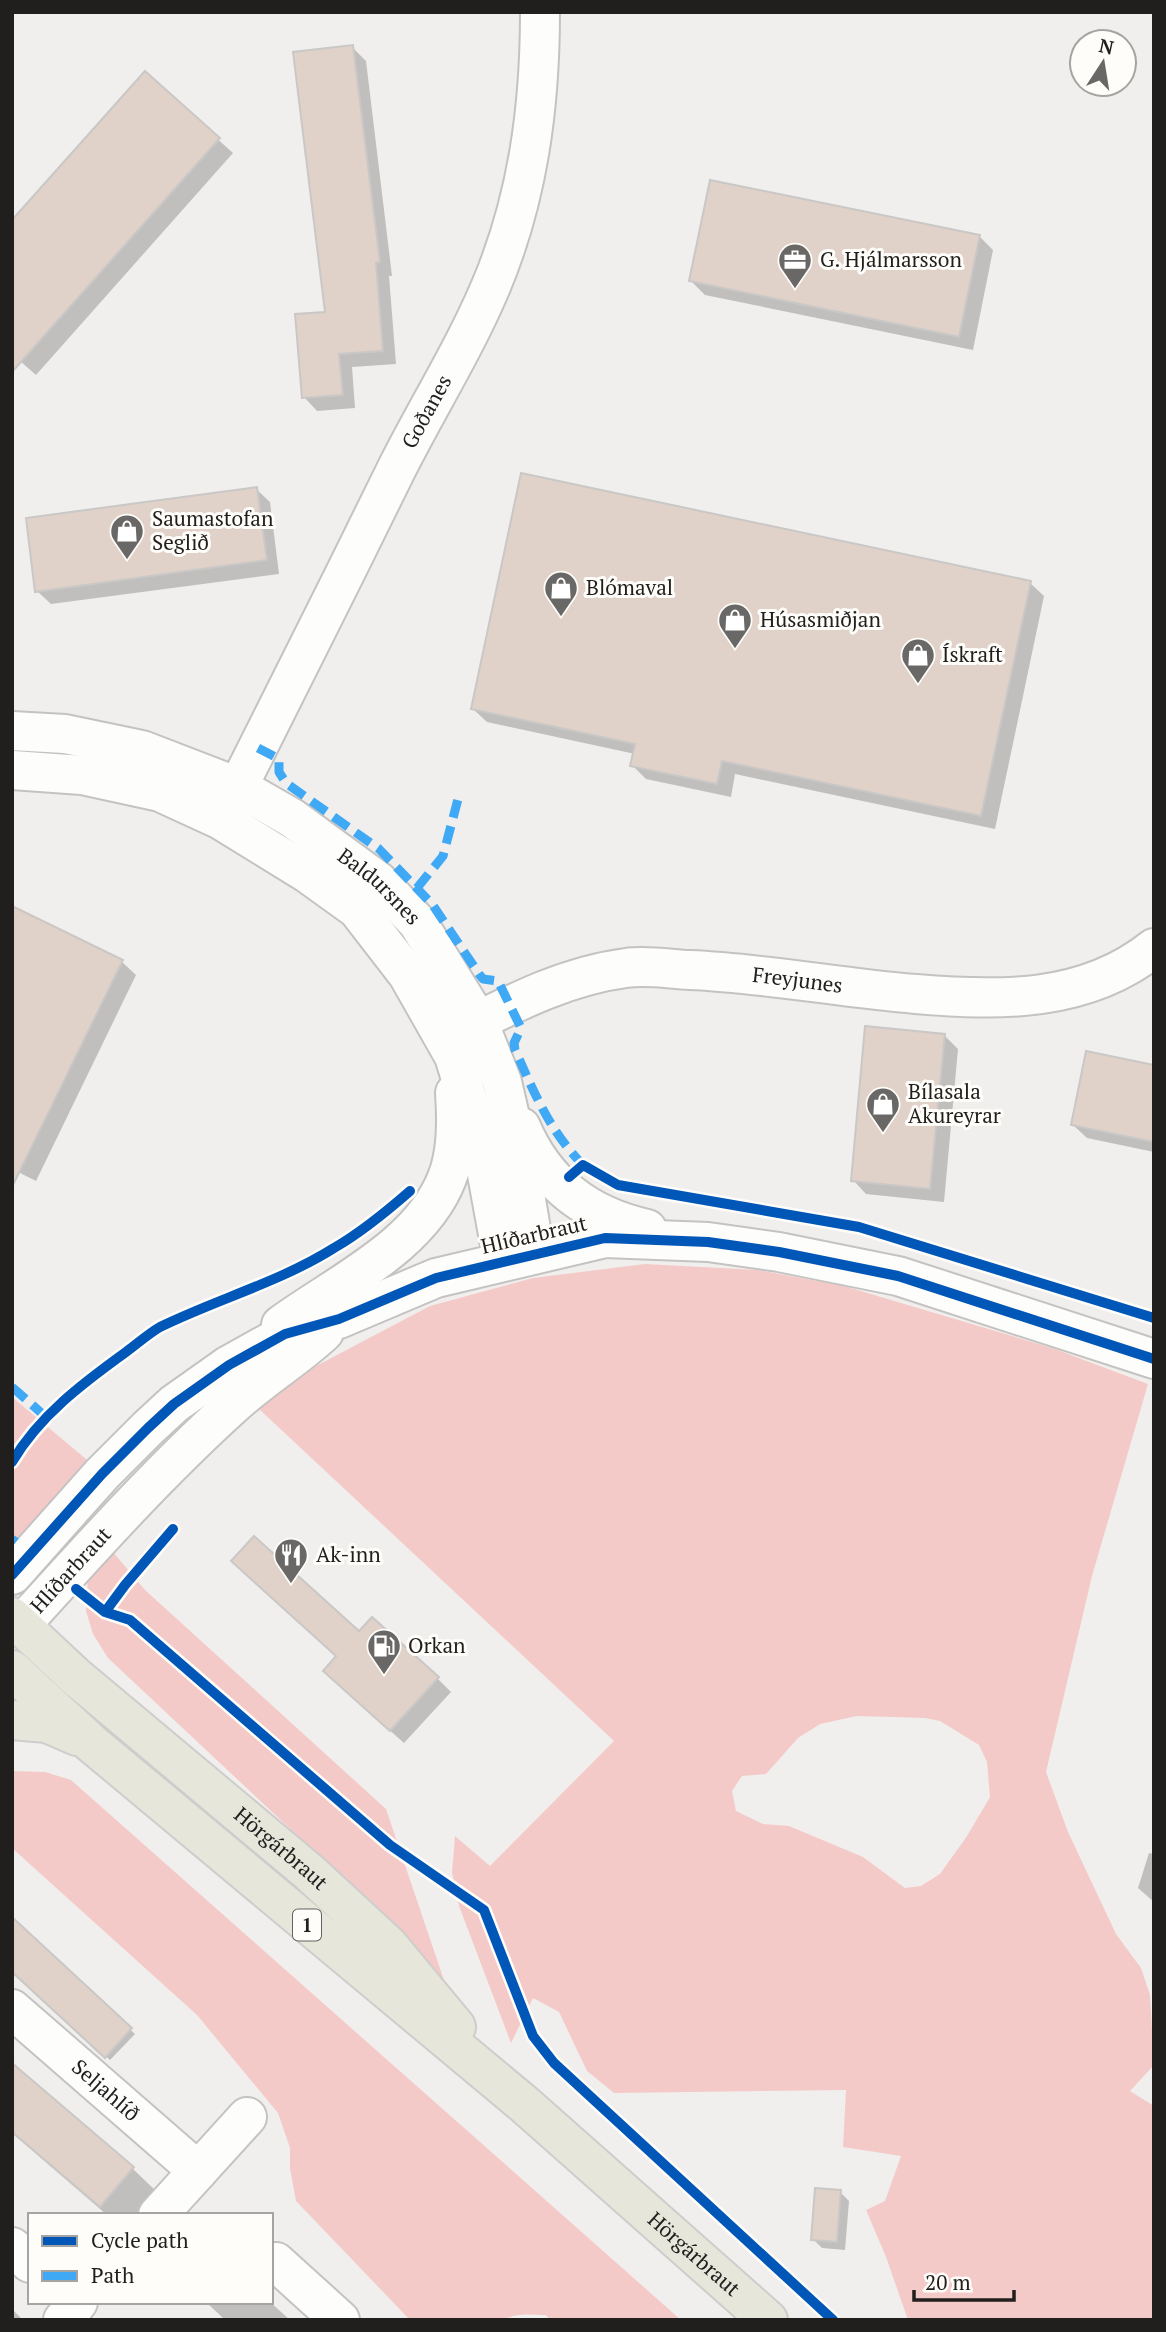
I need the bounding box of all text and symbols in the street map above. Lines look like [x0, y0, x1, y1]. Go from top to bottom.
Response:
north arrow [1068, 28, 1138, 98]
text: N [1097, 32, 1117, 60]
office icon: G. Hjálmarsson [776, 241, 814, 290]
place label: G. Hjálmarsson [820, 245, 962, 273]
street label: Goðanes [395, 370, 457, 453]
place label: Saumastofan Seglið [152, 504, 274, 556]
shop icon: Saumastofan Seglið [108, 512, 146, 561]
shop icon: Blómaval [542, 569, 580, 618]
place label: Blómaval [586, 573, 673, 601]
shop icon: Húsasmiðjan [716, 601, 754, 650]
place label: Húsasmiðjan [760, 605, 881, 633]
shop icon: Ískraft [899, 636, 937, 685]
place label: Ískraft [942, 640, 1003, 668]
street label: Baldursnes [332, 841, 427, 930]
street label: Freyjunes [751, 960, 844, 999]
place label: Bílasala Akureyrar [908, 1077, 1001, 1129]
shop icon: Bílasala Akureyrar [864, 1085, 902, 1134]
street label: Hlíðarbraut [478, 1208, 590, 1260]
street label: Hlíðarbraut [23, 1520, 117, 1619]
restaurant icon: Ak-inn [272, 1536, 310, 1585]
place label: Ak-inn [316, 1540, 381, 1568]
fuel station icon: Orkan [365, 1627, 403, 1676]
place label: Orkan [408, 1631, 466, 1659]
street label: Hörgárbraut [229, 1800, 335, 1896]
road number: 1 [293, 1910, 321, 1940]
street label: Seljahlíð [66, 2053, 146, 2127]
street label: Hörgárbraut [642, 2205, 747, 2302]
legend [28, 2213, 273, 2304]
text: Cycle path [91, 2226, 189, 2254]
scale bar [914, 2258, 1014, 2302]
text: Path [91, 2261, 134, 2289]
text: 20 m [925, 2268, 971, 2296]

